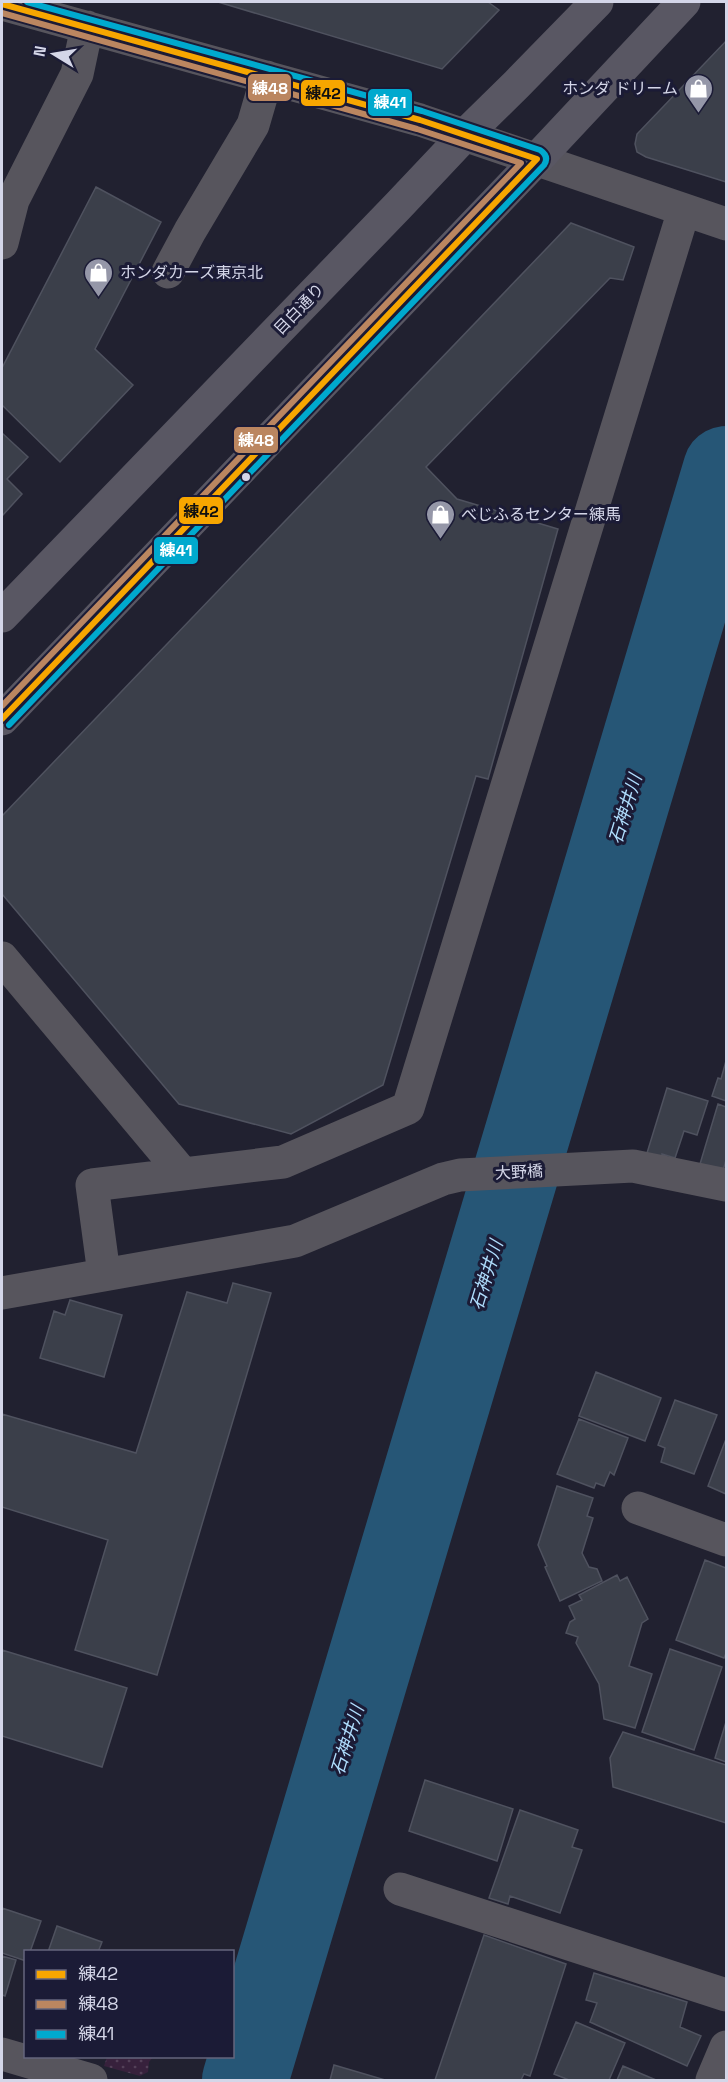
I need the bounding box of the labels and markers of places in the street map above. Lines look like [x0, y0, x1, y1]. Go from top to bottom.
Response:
shop icon: ホンダ ドリーム [683, 72, 715, 114]
place label: ホンダ ドリーム [562, 78, 678, 99]
shop icon: ホンダカーズ東京北 [83, 256, 115, 298]
place label: ホンダカーズ東京北 [120, 262, 263, 283]
unlabelled marker [240, 471, 252, 483]
shop icon: べじふるセンター練馬 [424, 498, 456, 540]
place label: べじふるセンター練馬 [461, 504, 621, 525]

